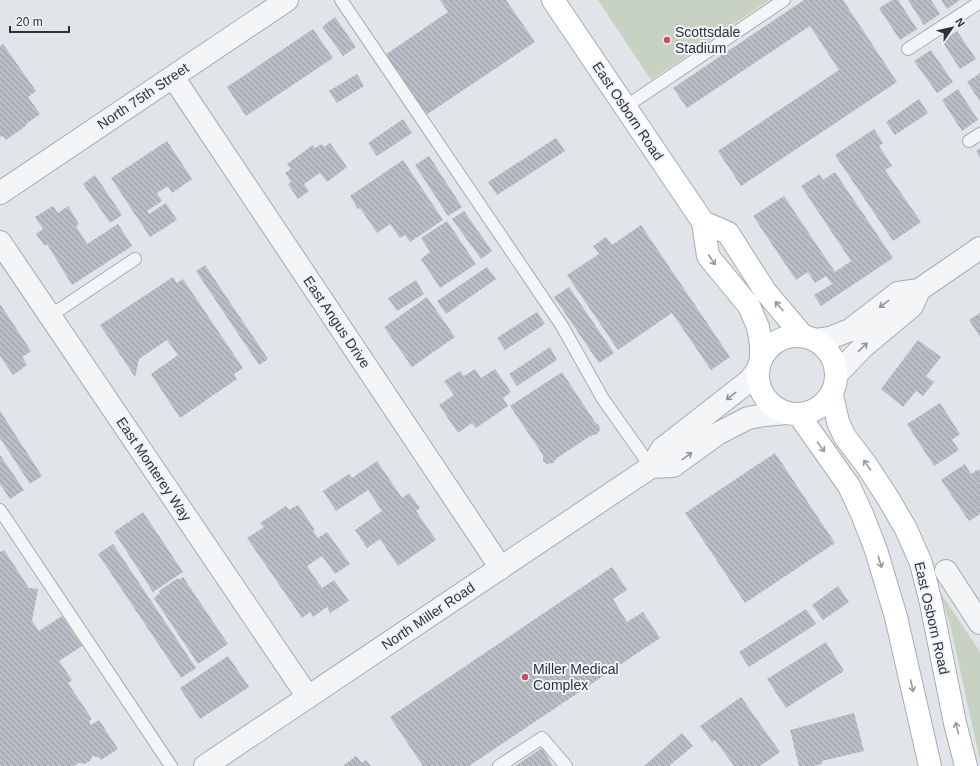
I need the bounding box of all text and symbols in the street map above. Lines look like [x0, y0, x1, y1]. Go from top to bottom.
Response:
scale bar [10, 8, 69, 34]
north arrow [932, 8, 972, 48]
text: 20 m [16, 15, 43, 29]
text: N [953, 16, 968, 29]
place label: Scottsdale Stadium [675, 24, 741, 56]
marker: Scottsdale Stadium [662, 35, 672, 45]
street label: East Osborn Road [589, 59, 667, 163]
street label: North 75th Street [94, 60, 192, 132]
one-way arrow [708, 254, 716, 265]
street label: East Angus Drive [300, 273, 374, 371]
one-way arrow [878, 300, 889, 308]
one-way arrow [774, 301, 783, 311]
one-way arrow [858, 343, 869, 352]
one-way arrow [725, 391, 736, 400]
street label: East Monterey Way [113, 414, 195, 524]
one-way arrow [817, 441, 825, 452]
one-way arrow [681, 452, 692, 460]
one-way arrow [862, 460, 871, 471]
one-way arrow [877, 555, 884, 568]
street label: East Osborn Road [911, 560, 953, 676]
street label: North Miller Road [378, 579, 478, 653]
place label: Miller Medical Complex [533, 661, 619, 693]
marker: Miller Medical Complex [520, 672, 530, 682]
one-way arrow [908, 679, 916, 692]
one-way arrow [952, 722, 960, 735]

